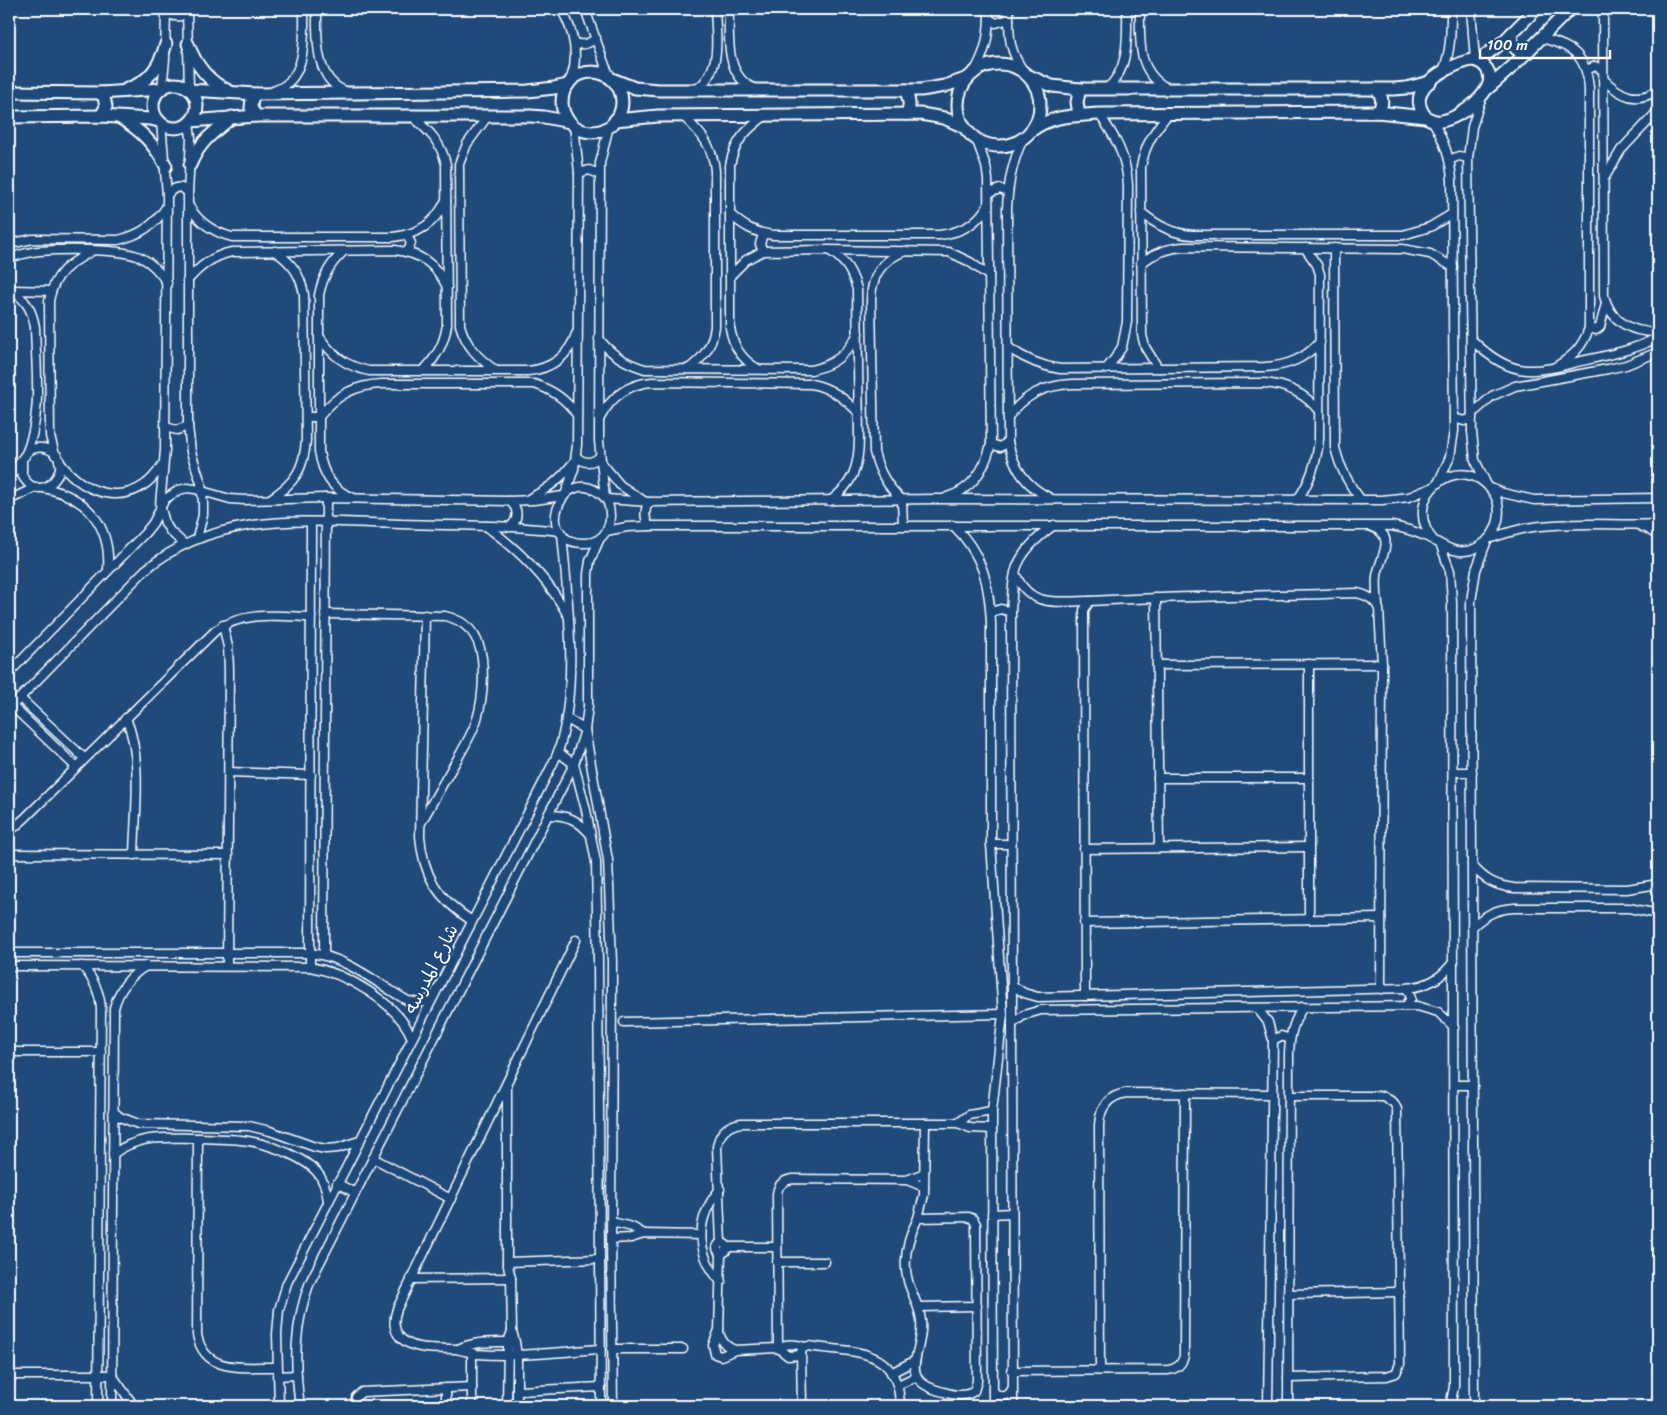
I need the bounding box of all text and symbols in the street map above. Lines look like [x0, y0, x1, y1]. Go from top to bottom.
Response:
scale bar [1480, 28, 1610, 60]
text: 100 m [1487, 32, 1528, 58]
street label: شارع المدرسه [395, 918, 467, 1020]

